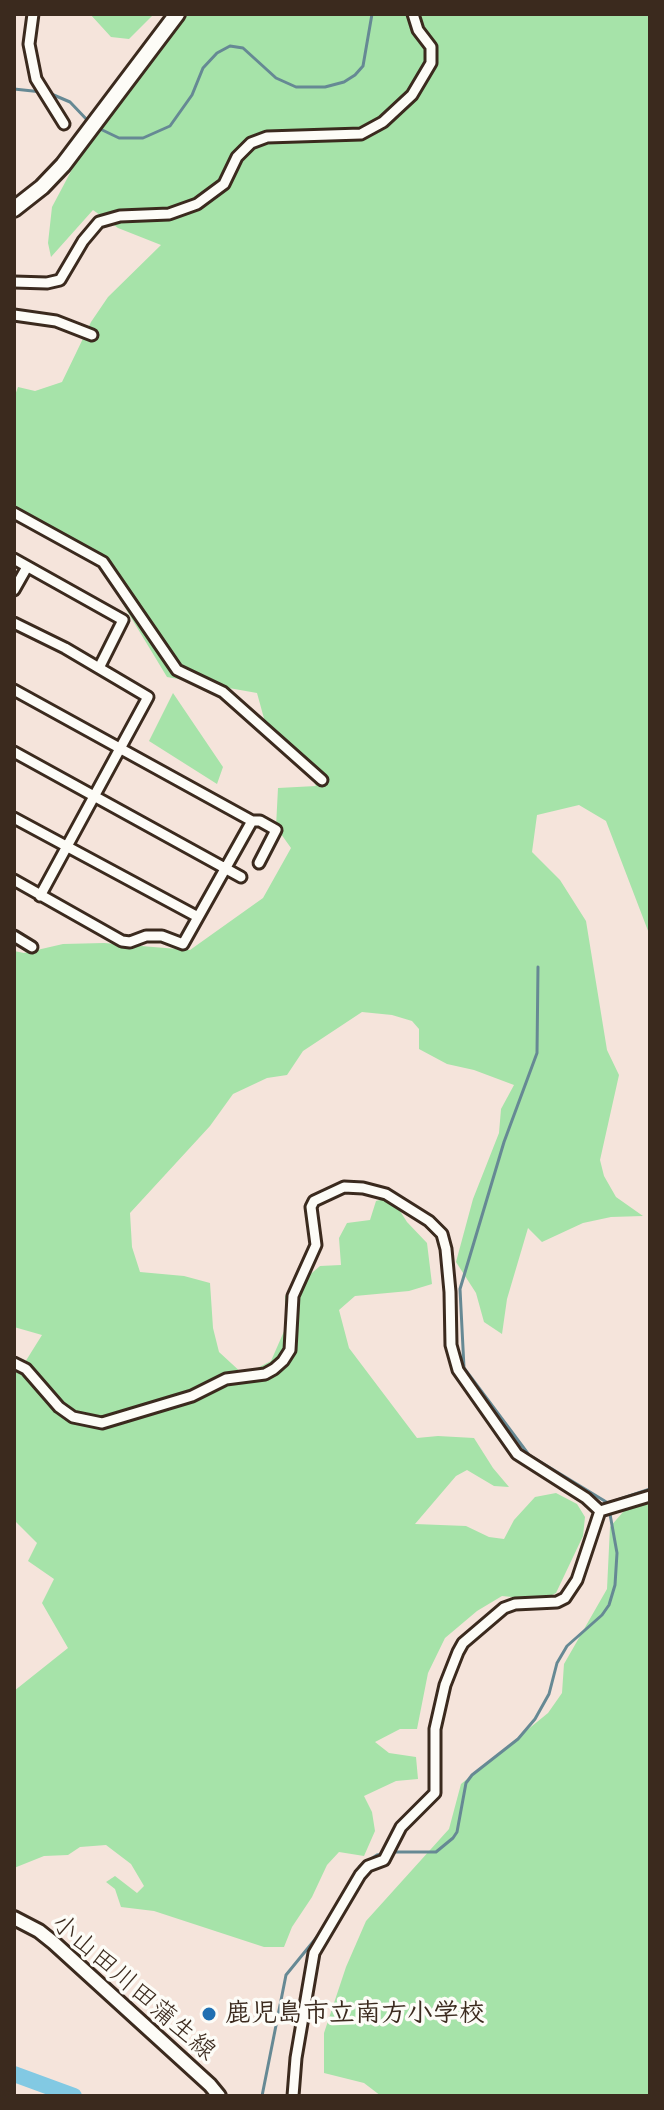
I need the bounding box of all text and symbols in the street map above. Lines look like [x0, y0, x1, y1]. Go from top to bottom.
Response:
street label: 小山田川田蒲生線 [44, 1908, 222, 2068]
place label: 鹿児島市立南方小学校 [225, 1998, 485, 2030]
marker: 鹿児島市立南方小学校 [200, 2005, 218, 2023]

